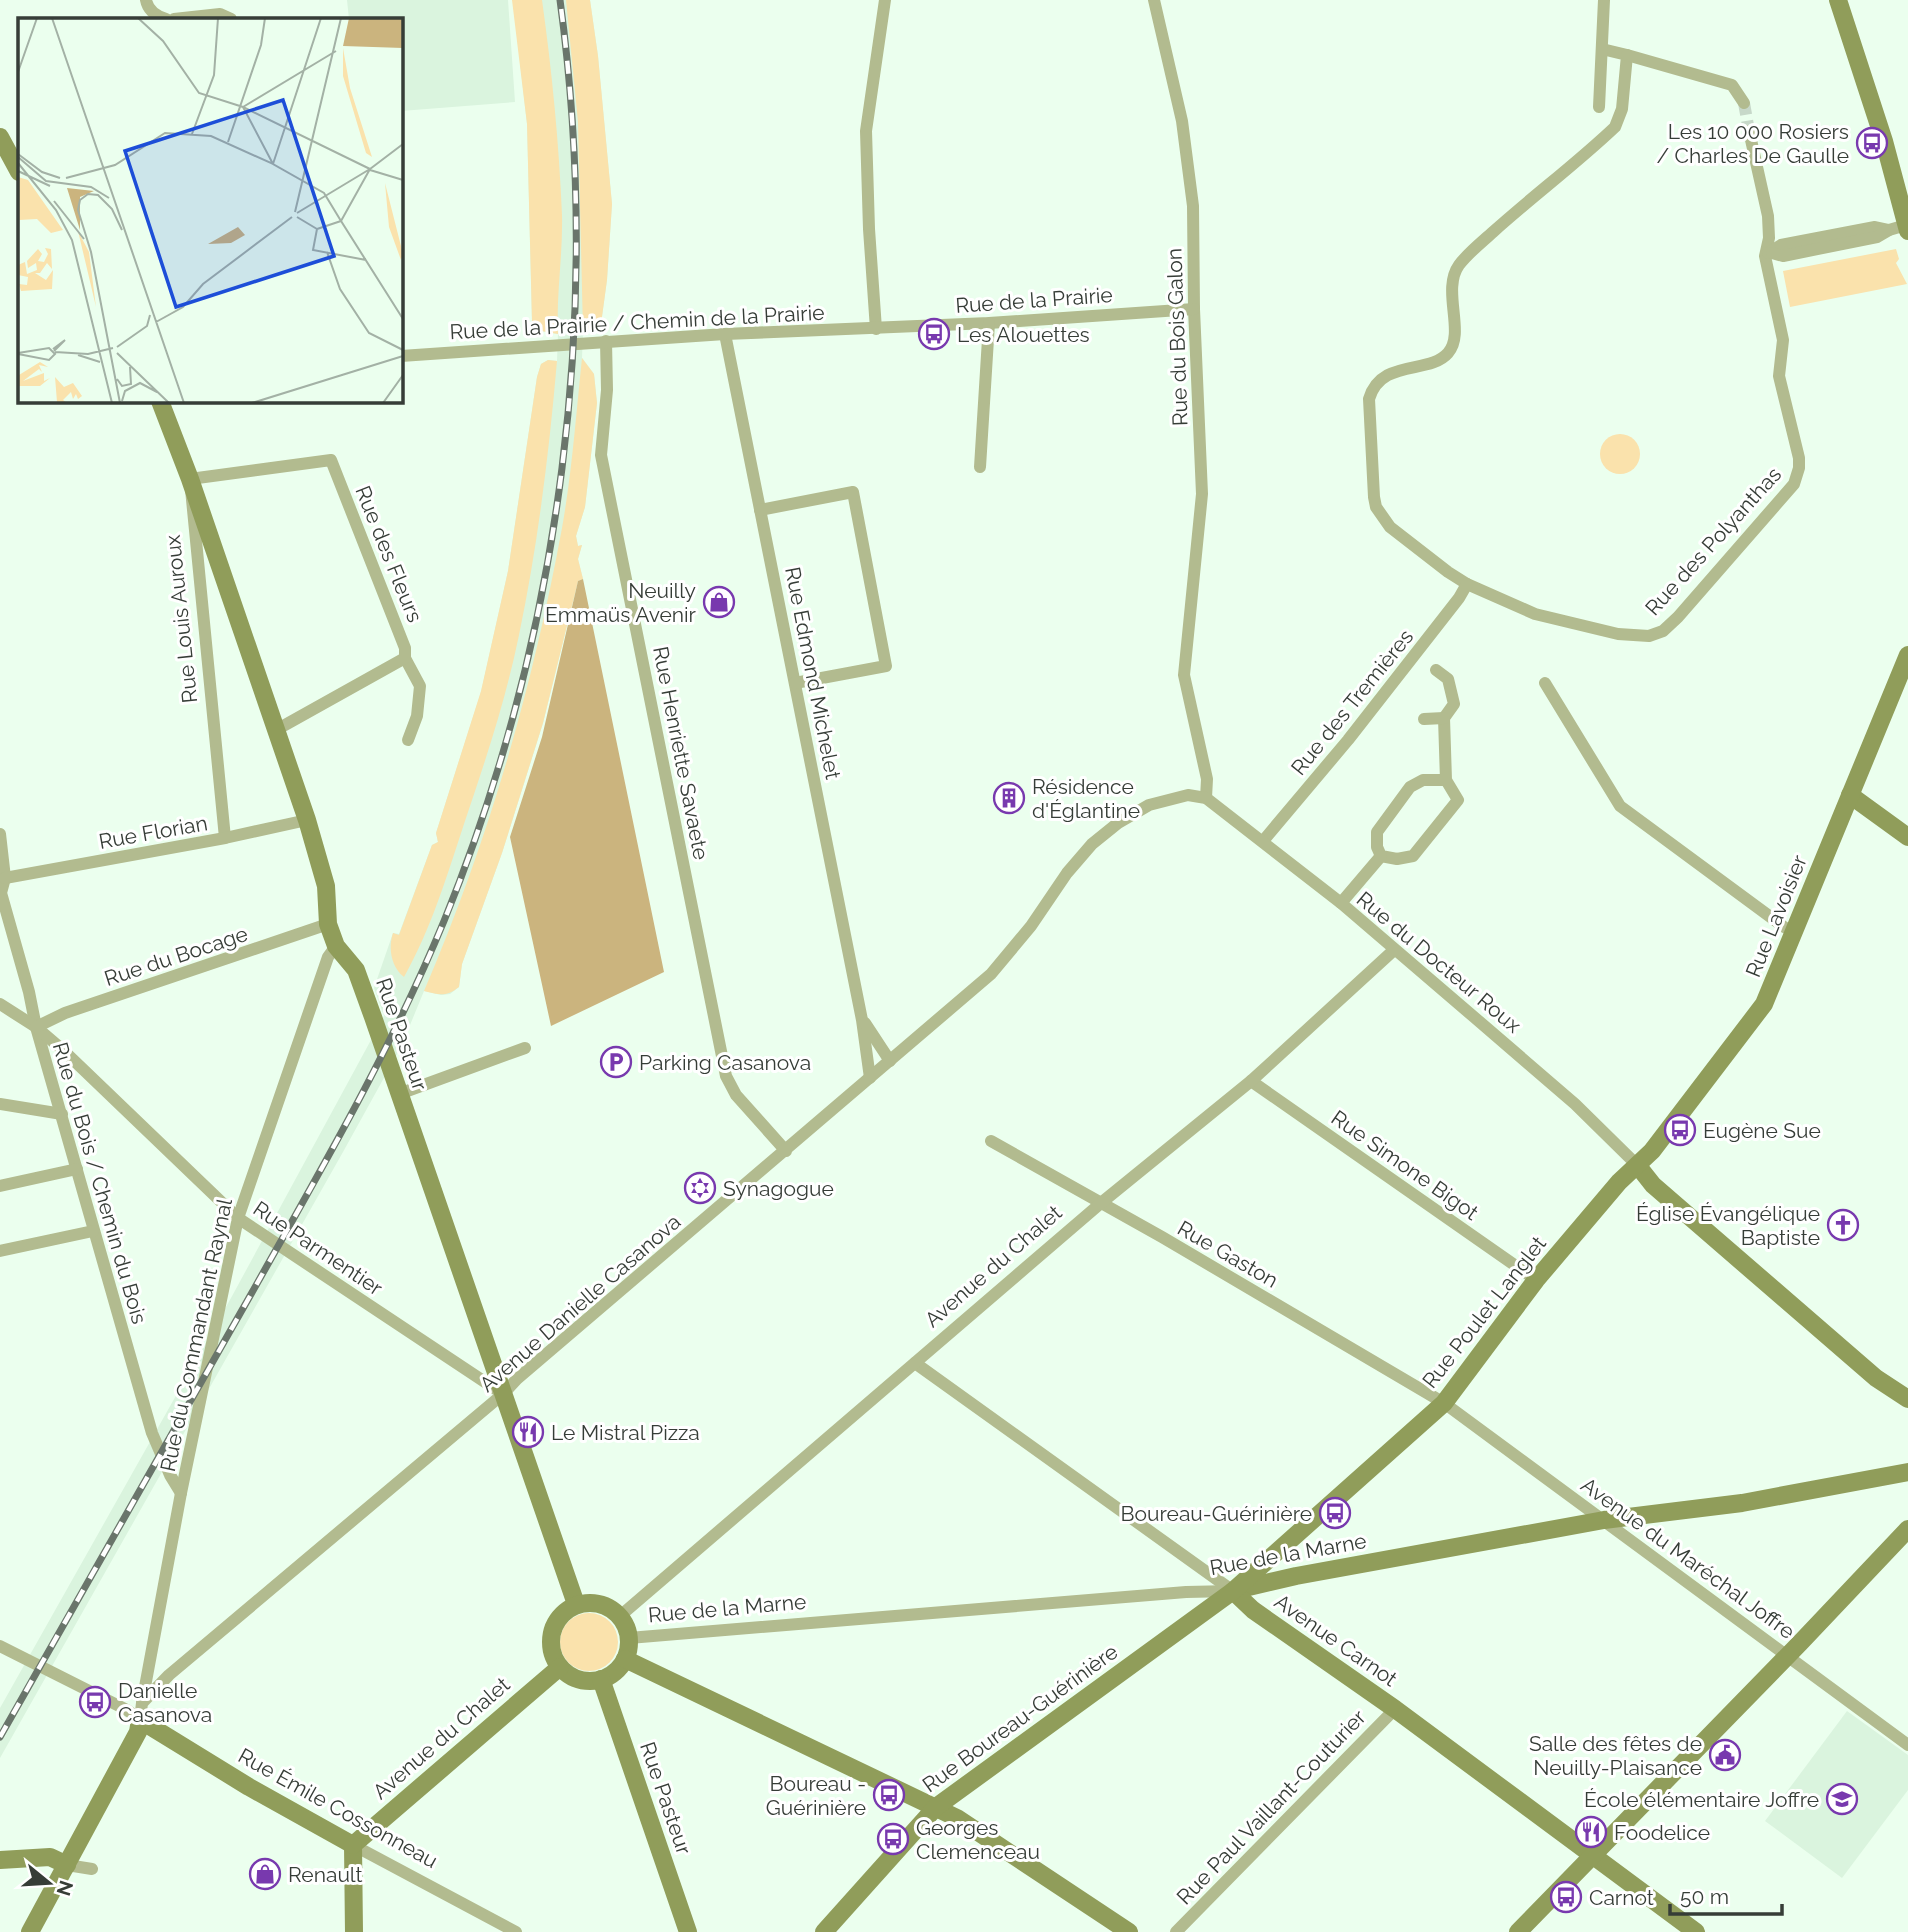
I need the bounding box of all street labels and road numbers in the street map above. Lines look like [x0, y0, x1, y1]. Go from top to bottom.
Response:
street label: Rue du Bois Galon [1161, 248, 1193, 426]
street label: Rue de la Prairie [954, 282, 1114, 318]
street label: Rue de la Prairie / Chemin de la Prairie [449, 300, 825, 344]
street label: Rue des Polyanthas [1640, 462, 1786, 620]
street label: Rue des Fleurs [350, 482, 428, 626]
street label: Rue Louis Auroux [160, 533, 202, 704]
street label: Rue Edmond Michelet [780, 565, 846, 781]
street label: Rue des Tremières [1286, 624, 1418, 780]
street label: Rue Henriette Savaete [648, 644, 714, 862]
street label: Rue Florian [97, 810, 209, 854]
street label: Rue Lavoisier [1740, 851, 1812, 981]
street label: Rue du Docteur Roux [1352, 886, 1526, 1038]
street label: Rue du Bocage [101, 921, 251, 991]
street label: Rue Pasteur [371, 974, 433, 1094]
street label: Rue du Bois / Chemin du Bois [48, 1039, 152, 1327]
street label: Rue Simone Bigot [1327, 1105, 1483, 1225]
street label: Rue du Commandant Raynal [155, 1196, 237, 1474]
street label: Rue Parmentier [249, 1196, 388, 1301]
street label: Avenue du Chalet [920, 1200, 1066, 1332]
street label: Avenue Danielle Casanova [475, 1209, 685, 1397]
street label: Rue Gaston [1173, 1215, 1283, 1293]
street label: Rue Poulet Langlet [1417, 1231, 1551, 1393]
street label: Avenue du Maréchal Joffre [1576, 1472, 1800, 1644]
street label: Rue de la Marne [1208, 1528, 1368, 1580]
street label: Avenue Carnot [1270, 1588, 1402, 1692]
street label: Rue de la Marne [647, 1589, 807, 1627]
street label: Rue Boureau-Guérinière [918, 1639, 1122, 1797]
street label: Avenue du Chalet [368, 1672, 514, 1804]
street label: Rue Paul Vaillant-Couturier [1171, 1704, 1371, 1910]
street label: Rue Pasteur [635, 1738, 697, 1858]
street label: Rue Émile Cossonneau [234, 1743, 442, 1873]

